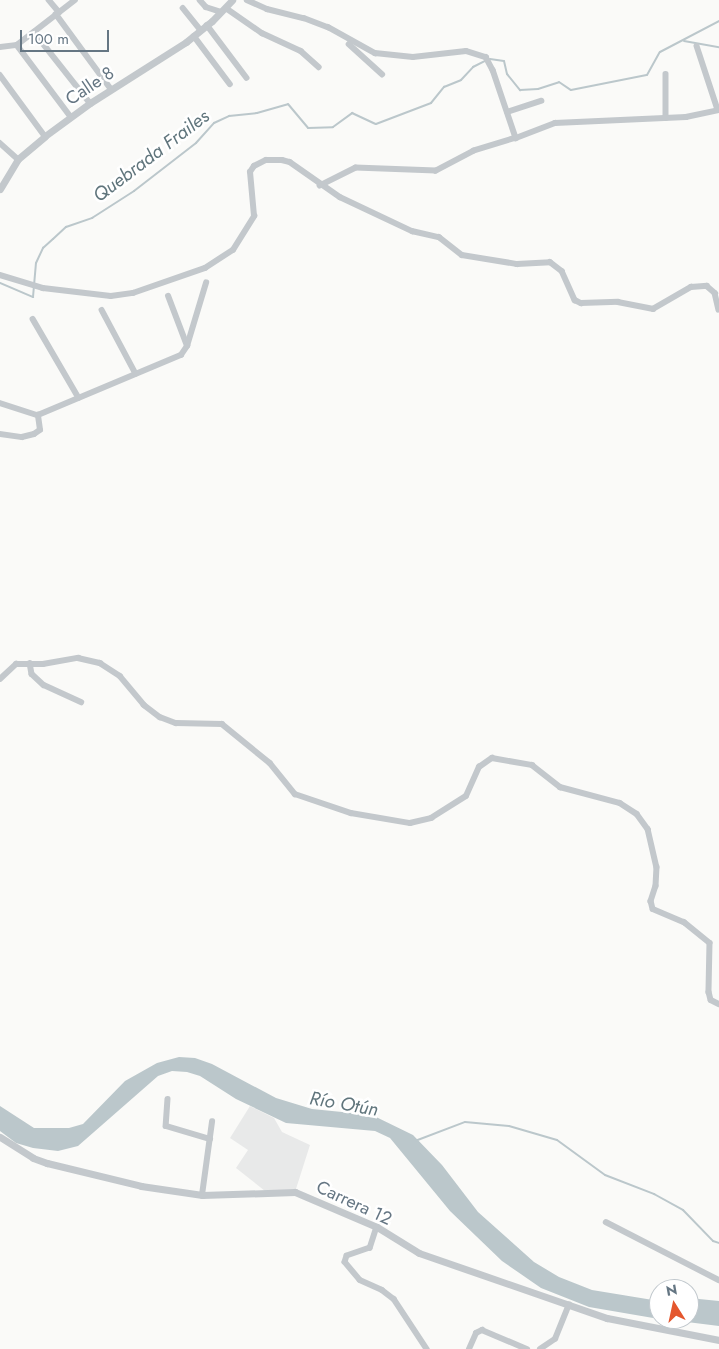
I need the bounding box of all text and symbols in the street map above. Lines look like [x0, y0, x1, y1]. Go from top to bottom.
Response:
scale bar [22, 20, 111, 52]
text: 100 m [28, 28, 69, 50]
street label: Calle 8 [62, 62, 118, 110]
water label: Quebrada Frailes [88, 105, 214, 207]
water label: Río Otún [308, 1087, 380, 1121]
street label: Carrera 12 [313, 1176, 395, 1230]
north arrow [649, 1279, 699, 1329]
text: N [664, 1279, 679, 1301]

